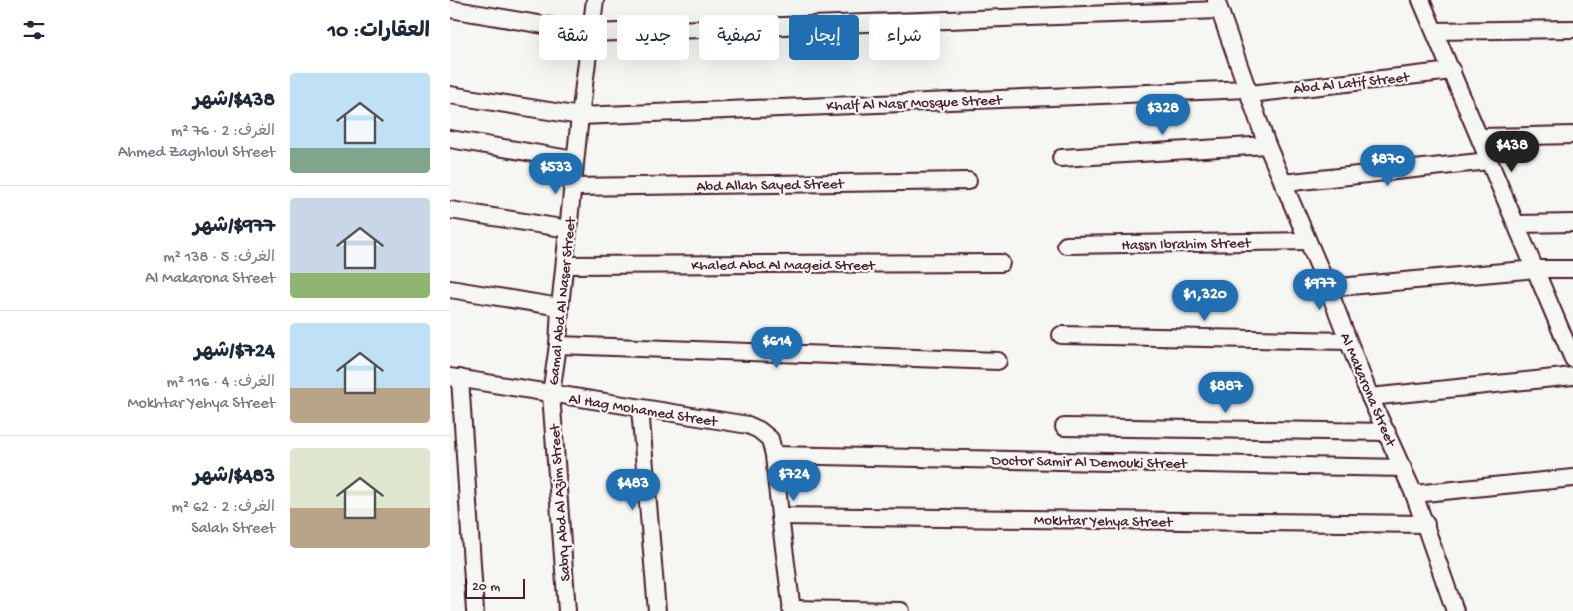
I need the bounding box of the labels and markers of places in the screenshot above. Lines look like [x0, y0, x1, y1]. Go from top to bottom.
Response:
pin: $328 [1133, 94, 1193, 136]
pin: $438 [1482, 130, 1542, 173]
pin: $870 [1358, 144, 1418, 187]
pin: $533 [526, 152, 586, 195]
pin: $977 [1290, 268, 1350, 311]
pin: $1,320 [1164, 280, 1246, 322]
pin: $614 [747, 326, 807, 369]
pin: $887 [1196, 372, 1256, 414]
pin: $724 [764, 460, 824, 502]
pin: $483 [603, 468, 663, 511]

